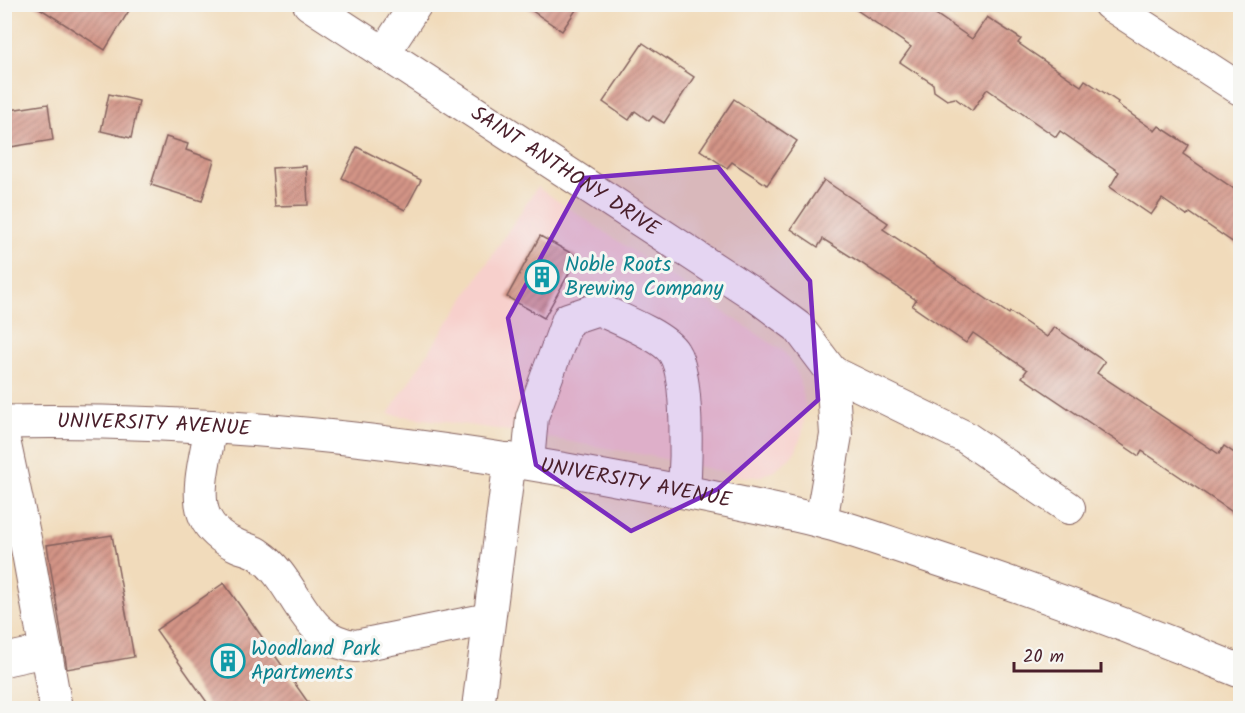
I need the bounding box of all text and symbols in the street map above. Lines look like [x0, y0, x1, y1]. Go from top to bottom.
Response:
street label: SAINT ANTHONY DRIVE [464, 97, 667, 246]
place label: Noble Roots Brewing Company [565, 249, 723, 306]
building icon: Noble Roots Brewing Company [524, 259, 560, 295]
street label: UNIVERSITY AVENUE [57, 405, 253, 446]
street label: UNIVERSITY AVENUE [538, 449, 735, 517]
place label: Woodland Park Apartments [251, 633, 380, 690]
scale bar [1014, 635, 1101, 673]
building icon: Woodland Park Apartments [210, 643, 246, 679]
text: 20 m [1023, 643, 1064, 672]

